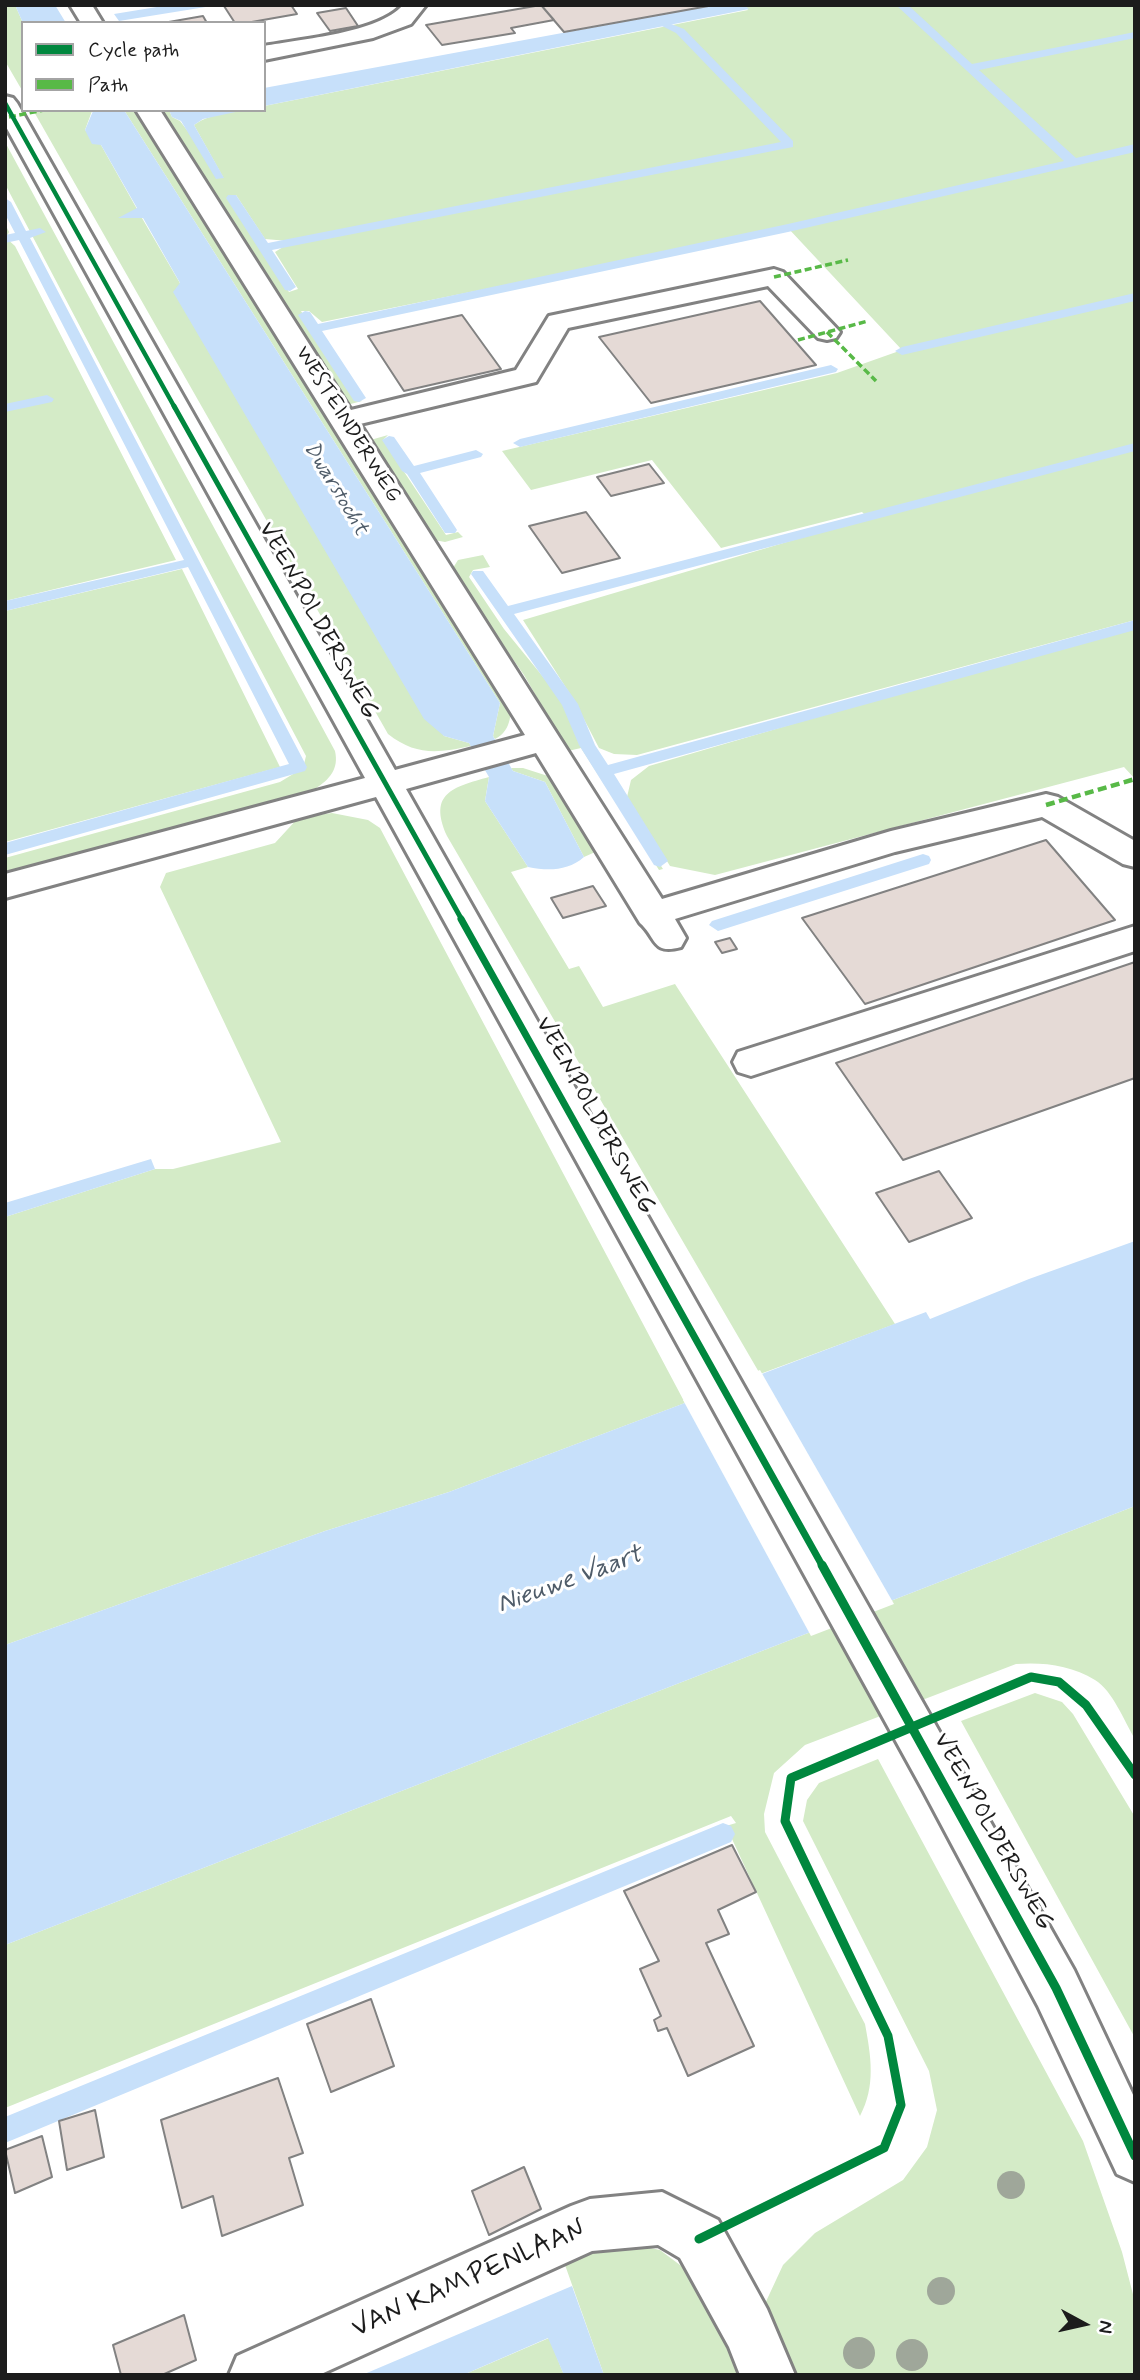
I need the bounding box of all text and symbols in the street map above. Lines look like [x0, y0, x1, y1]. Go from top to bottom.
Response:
legend [21, 21, 266, 112]
text: Cycle path [88, 36, 179, 64]
text: Path [88, 71, 128, 99]
street label: WESTEINDERWEG [289, 342, 405, 508]
water label: Dwarstocht [297, 438, 373, 540]
street label: VEENPOLDERSWEG [251, 517, 383, 725]
street label: VEENPOLDERSWEG [528, 1012, 660, 1220]
water label: Nieuwe Vaart [493, 1540, 647, 1622]
street label: VEENPOLDERSWEG [926, 1728, 1058, 1936]
street label: VAN KAMPENLAAN [347, 2213, 591, 2347]
north arrow [1049, 2289, 1119, 2359]
text: N [1092, 2319, 1119, 2335]

